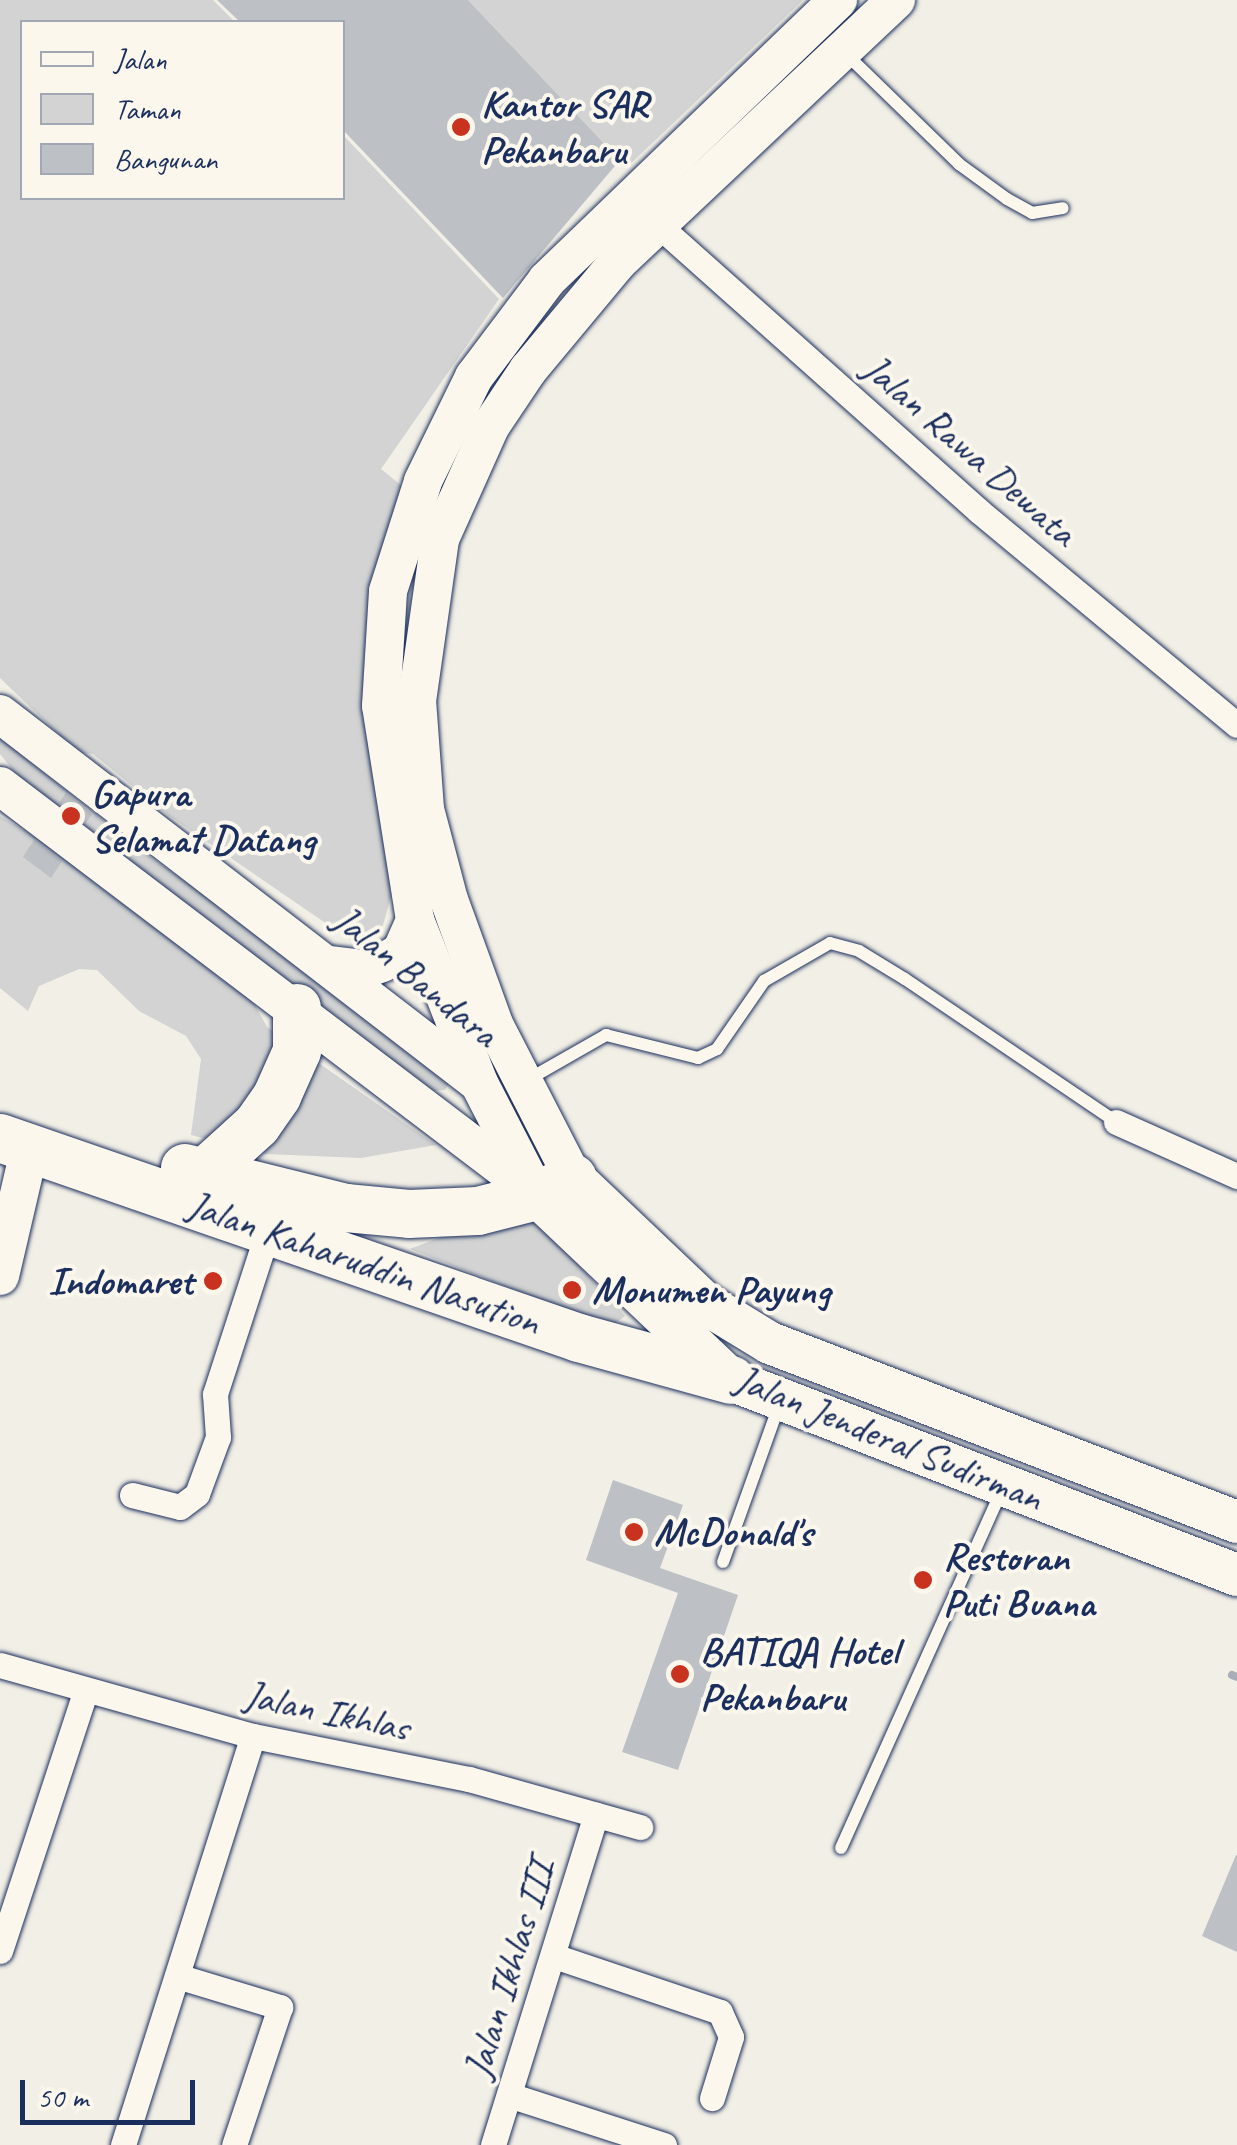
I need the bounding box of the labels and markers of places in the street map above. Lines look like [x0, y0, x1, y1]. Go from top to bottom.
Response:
place label: Kantor SAR Pekanbaru [481, 80, 647, 174]
marker: Kantor SAR Pekanbaru [450, 116, 472, 138]
place label: Gapura Selamat Datang [91, 769, 315, 863]
marker: Gapura Selamat Datang [60, 805, 82, 827]
place label: Indomaret [48, 1257, 193, 1305]
place label: Monumen Payung [592, 1266, 830, 1314]
marker: Indomaret [202, 1270, 224, 1292]
marker: Monumen Payung [561, 1279, 583, 1301]
place label: McDonald's [654, 1508, 812, 1556]
marker: McDonald's [623, 1521, 645, 1543]
place label: Restoran Puti Buana [943, 1533, 1093, 1627]
marker: Restoran Puti Buana [912, 1569, 934, 1591]
place label: BATIQA Hotel Pekanbaru [700, 1627, 898, 1721]
marker: BATIQA Hotel Pekanbaru [669, 1663, 691, 1685]

